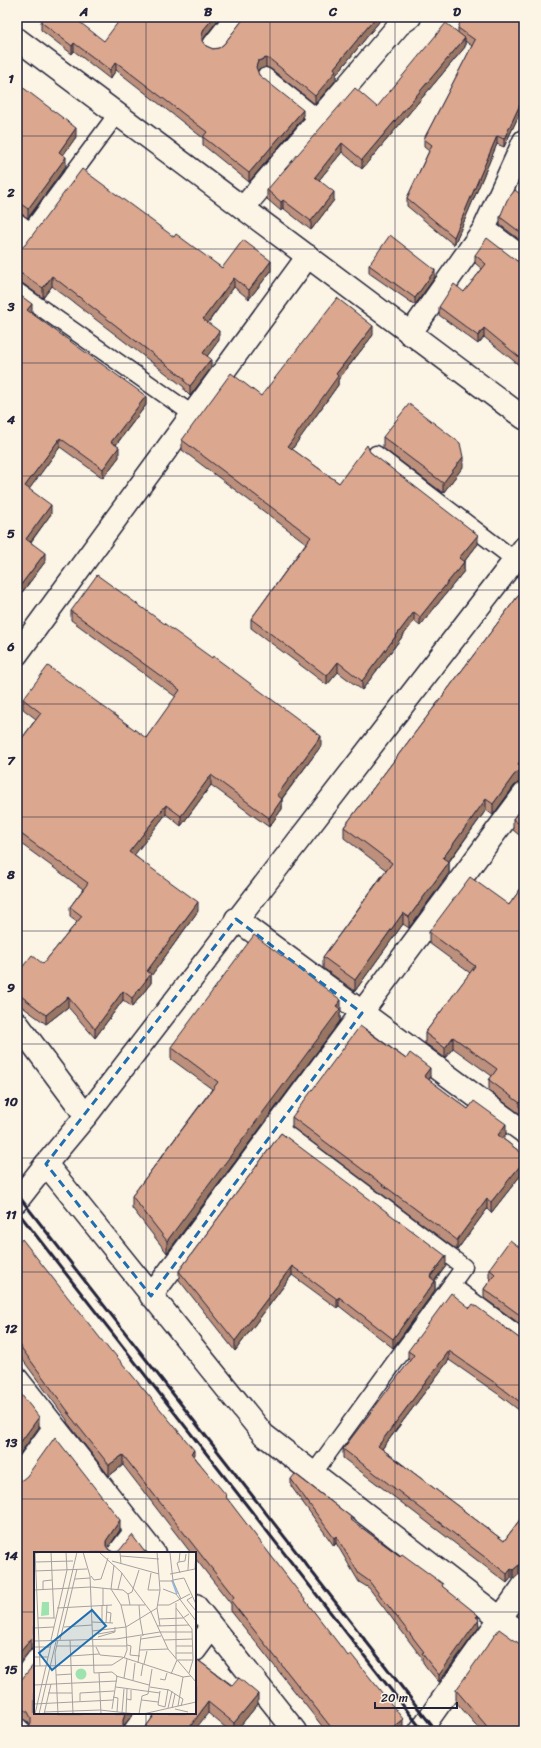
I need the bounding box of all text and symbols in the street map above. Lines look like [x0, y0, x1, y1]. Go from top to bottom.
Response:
text: A [79, 0, 88, 23]
text: B [204, 0, 213, 23]
text: C [328, 0, 338, 23]
text: D [453, 0, 461, 23]
text: 1 [8, 67, 14, 90]
text: 2 [6, 181, 15, 204]
text: 3 [6, 295, 15, 318]
text: 4 [6, 408, 16, 431]
text: 5 [7, 522, 15, 545]
text: 6 [6, 635, 15, 658]
text: 7 [7, 749, 16, 772]
text: 8 [6, 863, 15, 886]
text: 9 [7, 976, 15, 999]
text: 10 [4, 1090, 18, 1113]
text: 11 [5, 1203, 17, 1226]
text: 12 [4, 1317, 18, 1340]
text: 13 [5, 1431, 18, 1454]
text: 14 [4, 1544, 19, 1567]
inset map [34, 1552, 196, 1714]
text: 15 [4, 1658, 18, 1681]
scale bar [375, 1684, 457, 1710]
text: 20 m [381, 1687, 408, 1709]

